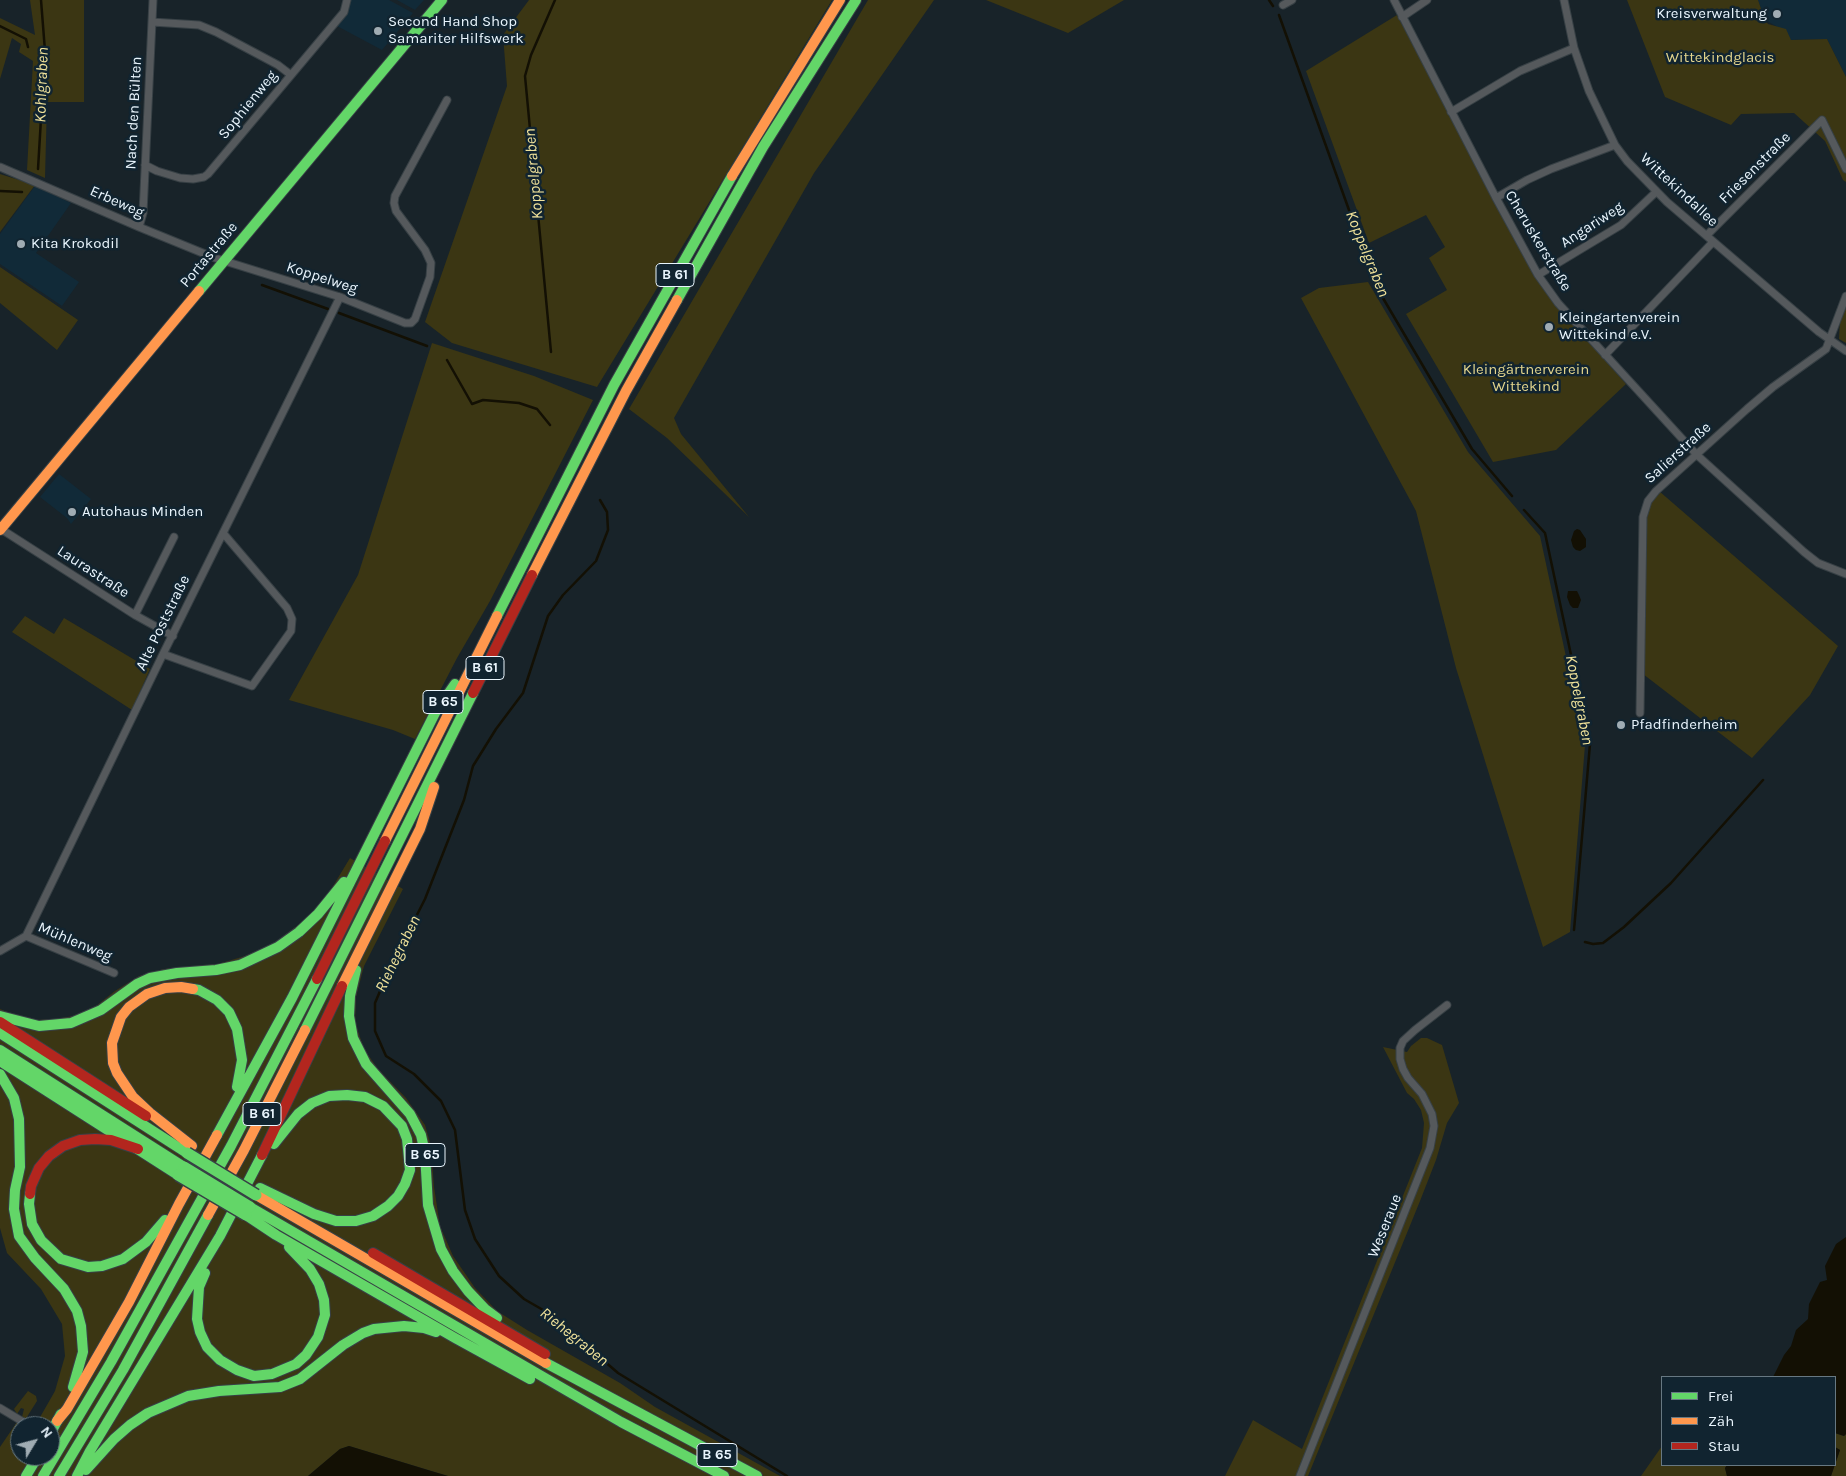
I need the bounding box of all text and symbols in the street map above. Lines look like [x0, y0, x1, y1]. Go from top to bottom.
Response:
place label: Kreisverwaltung [1656, 5, 1767, 23]
marker: Kreisverwaltung [1771, 8, 1783, 20]
place label: Second Hand Shop Samariter Hilfswerk [388, 13, 524, 48]
marker: Second Hand Shop Samariter Hilfswerk [372, 25, 384, 37]
water label: Kohlgraben [31, 47, 53, 123]
park label: Wittekindglacis [1666, 49, 1774, 67]
street label: Nach den Bülten [122, 56, 146, 170]
street label: Sophienweg [215, 67, 281, 143]
water label: Koppelgraben [520, 128, 548, 220]
street label: Friesenstraße [1715, 128, 1795, 208]
street label: Wittekindallee [1636, 149, 1722, 231]
street label: Erbeweg [87, 182, 147, 222]
street label: Cheruskerstraße [1501, 187, 1575, 295]
street label: Angariweg [1557, 198, 1627, 252]
water label: Koppelgraben [1341, 208, 1393, 300]
street label: Portastraße [176, 219, 242, 291]
place label: Kita Krokodil [31, 235, 119, 253]
marker: Kita Krokodil [15, 238, 27, 250]
street label: Koppelweg [284, 258, 360, 298]
road number: B 61 [656, 264, 694, 286]
place label: Kleingartenverein Wittekind e.V. [1559, 309, 1680, 344]
marker: Kleingartenverein Wittekind e.V. [1543, 321, 1555, 333]
park label: Kleingärtnerverein Wittekind [1463, 361, 1589, 396]
street label: Salierstraße [1641, 418, 1715, 488]
place label: Autohaus Minden [82, 503, 203, 521]
marker: Autohaus Minden [66, 506, 78, 518]
street label: Laurastraße [54, 542, 132, 602]
street label: Alte Poststraße [132, 572, 194, 674]
water label: Koppelgraben [1561, 653, 1597, 747]
road number: B 61 [466, 656, 504, 680]
road number: B 65 [423, 690, 463, 714]
place label: Pfadfinderheim [1631, 716, 1738, 734]
marker: Pfadfinderheim [1615, 719, 1627, 731]
water label: Riehegraben [371, 913, 425, 995]
street label: Mühlenweg [35, 918, 115, 966]
road number: B 61 [243, 1102, 281, 1126]
road number: B 65 [405, 1144, 445, 1166]
street label: Weseraue [1364, 1192, 1406, 1260]
water label: Riehegraben [536, 1303, 612, 1371]
legend [1661, 1376, 1836, 1466]
text: Frei [1708, 1387, 1733, 1405]
text: Zäh [1708, 1412, 1734, 1430]
north arrow [10, 1416, 60, 1466]
text: N [37, 1423, 56, 1441]
text: Stau [1708, 1437, 1740, 1455]
road number: B 65 [697, 1444, 737, 1466]

